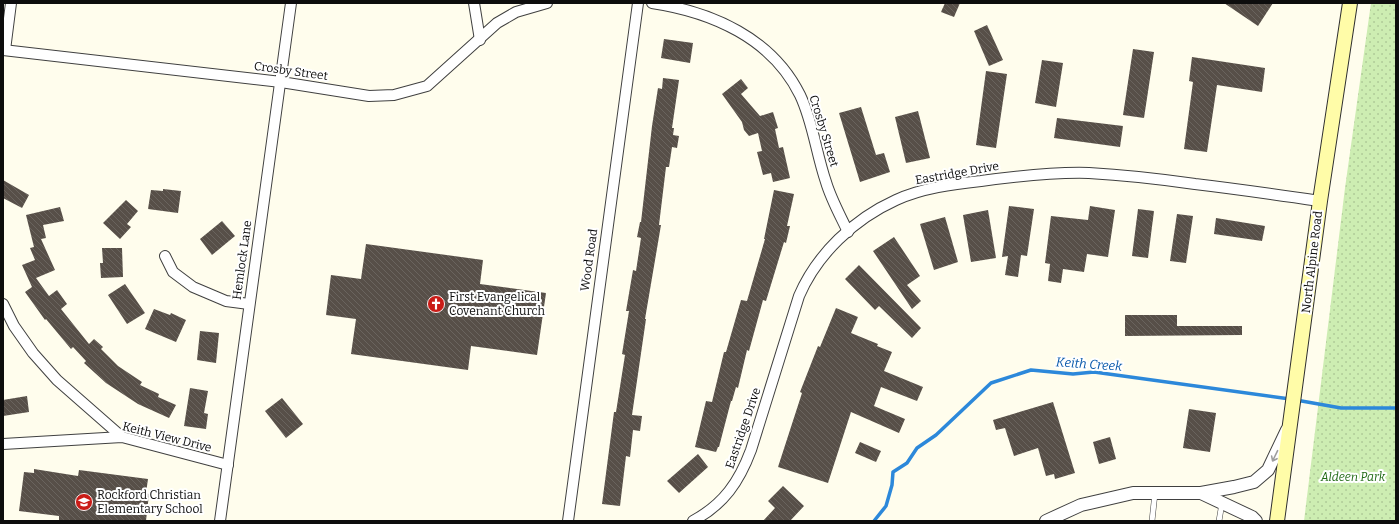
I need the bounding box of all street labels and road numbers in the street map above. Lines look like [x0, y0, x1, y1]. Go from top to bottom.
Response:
street label: Crosby Street [253, 59, 329, 83]
street label: Crosby Street [806, 93, 842, 169]
street label: Eastridge Drive [914, 159, 1000, 187]
street label: North Alpine Road [1299, 210, 1325, 314]
street label: Hemlock Lane [229, 219, 255, 301]
street label: Wood Road [578, 228, 600, 292]
street label: Eastridge Drive [723, 386, 763, 470]
street label: Keith View Drive [121, 419, 213, 455]

